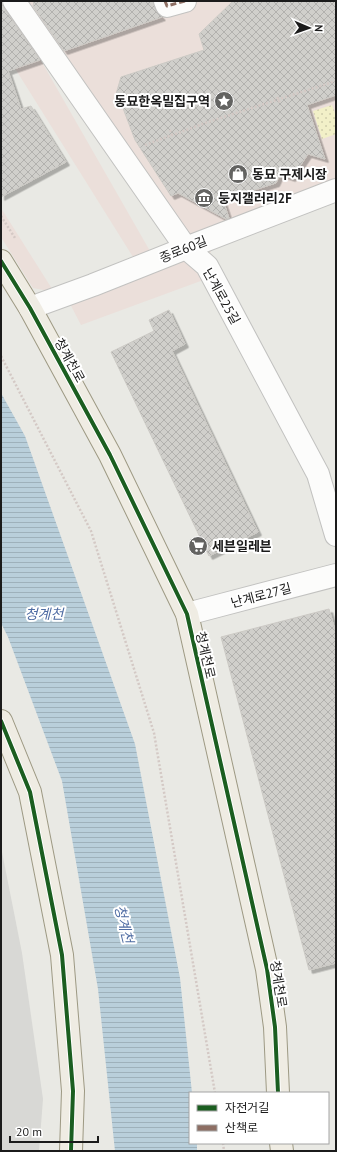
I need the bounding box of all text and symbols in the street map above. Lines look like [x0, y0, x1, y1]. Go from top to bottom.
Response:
north arrow [289, 8, 329, 48]
text: N [312, 24, 326, 32]
place icon: 동묘한옥밀집구역 [213, 90, 235, 112]
place label: 동묘한옥밀집구역 [114, 93, 210, 110]
shop icon: 동묘 구제시장 [227, 163, 249, 185]
place label: 동묘 구제시장 [252, 166, 327, 183]
museum icon: 둥지갤러리2F [193, 187, 215, 209]
place label: 둥지갤러리2F [218, 190, 292, 207]
street label: 종로60길 [157, 232, 210, 267]
street label: 난계로25길 [199, 265, 244, 327]
street label: 청계천로 [51, 335, 89, 385]
supermarket icon: 세븐일레븐 [187, 535, 209, 557]
place label: 세븐일레븐 [212, 538, 272, 555]
street label: 난계로27길 [229, 579, 293, 612]
water label: 청계천 [25, 605, 64, 623]
street label: 청계천로 [192, 630, 219, 680]
water label: 청계천 [111, 903, 138, 946]
street label: 청계천로 [266, 959, 291, 1009]
legend [189, 1092, 329, 1144]
text: 자전거길 [225, 1100, 269, 1115]
scale bar [10, 1118, 98, 1144]
text: 산책로 [225, 1120, 258, 1135]
text: 20 m [16, 1124, 42, 1139]

